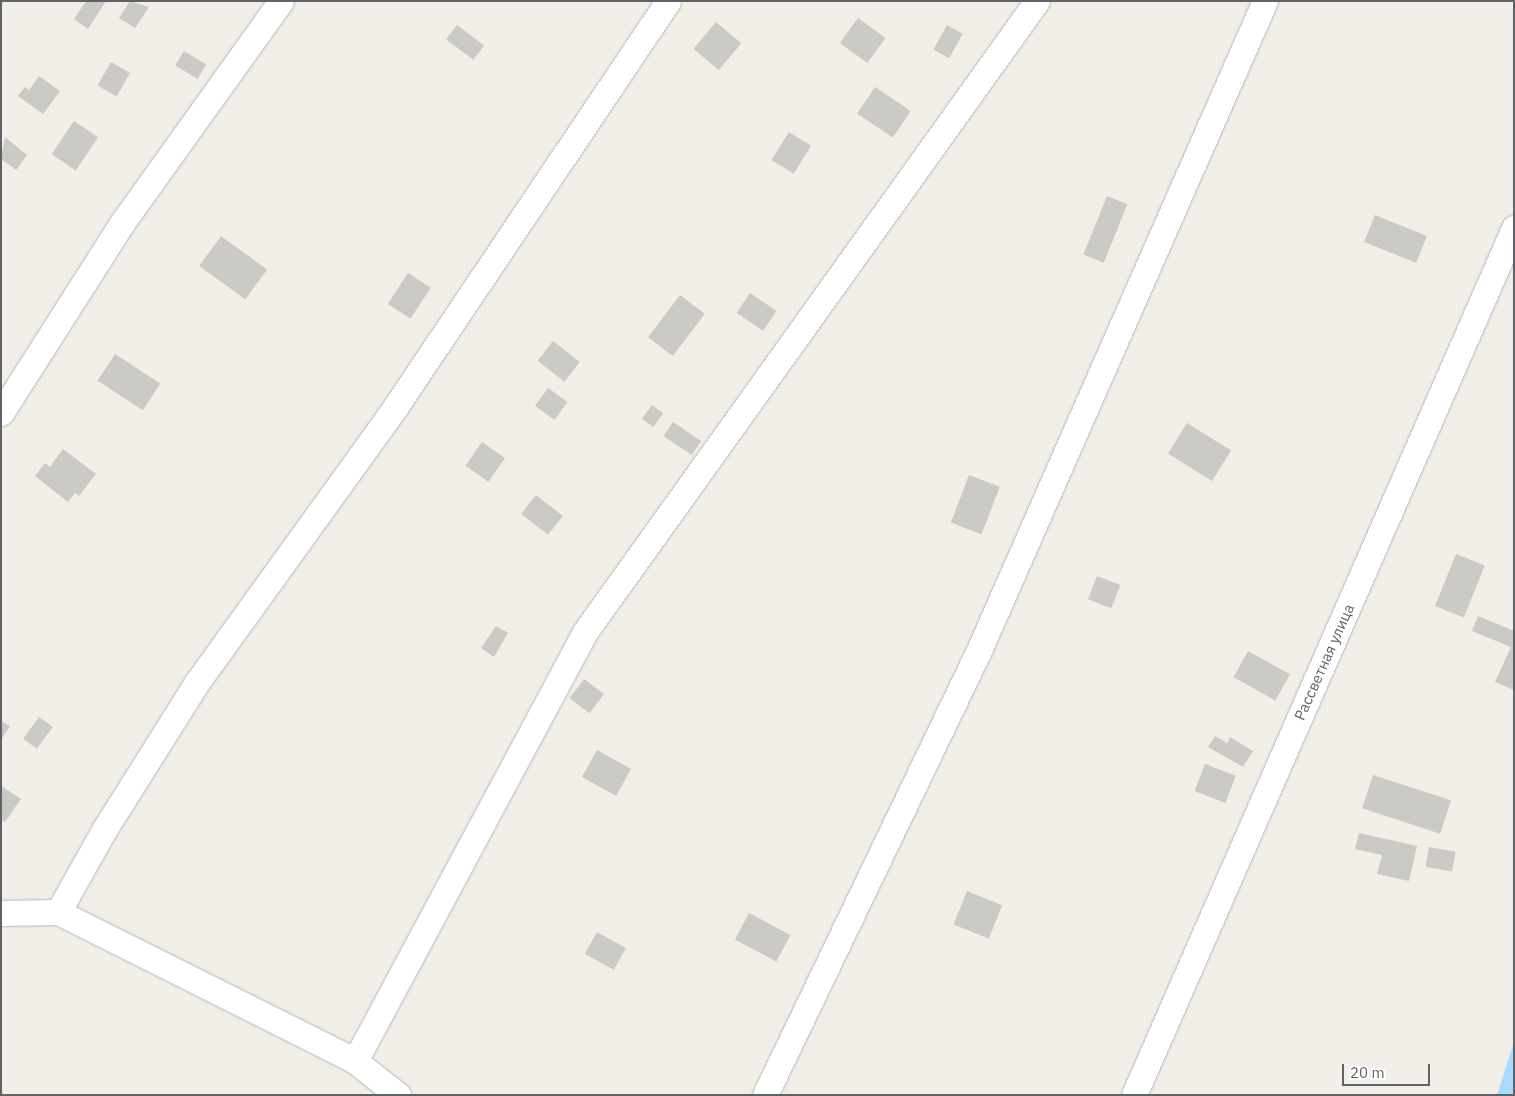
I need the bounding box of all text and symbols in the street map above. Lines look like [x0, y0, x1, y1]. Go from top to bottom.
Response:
street label: Рассветная улица [1290, 601, 1358, 723]
scale bar [1345, 1054, 1432, 1086]
text: 20 m [1350, 1063, 1385, 1082]

